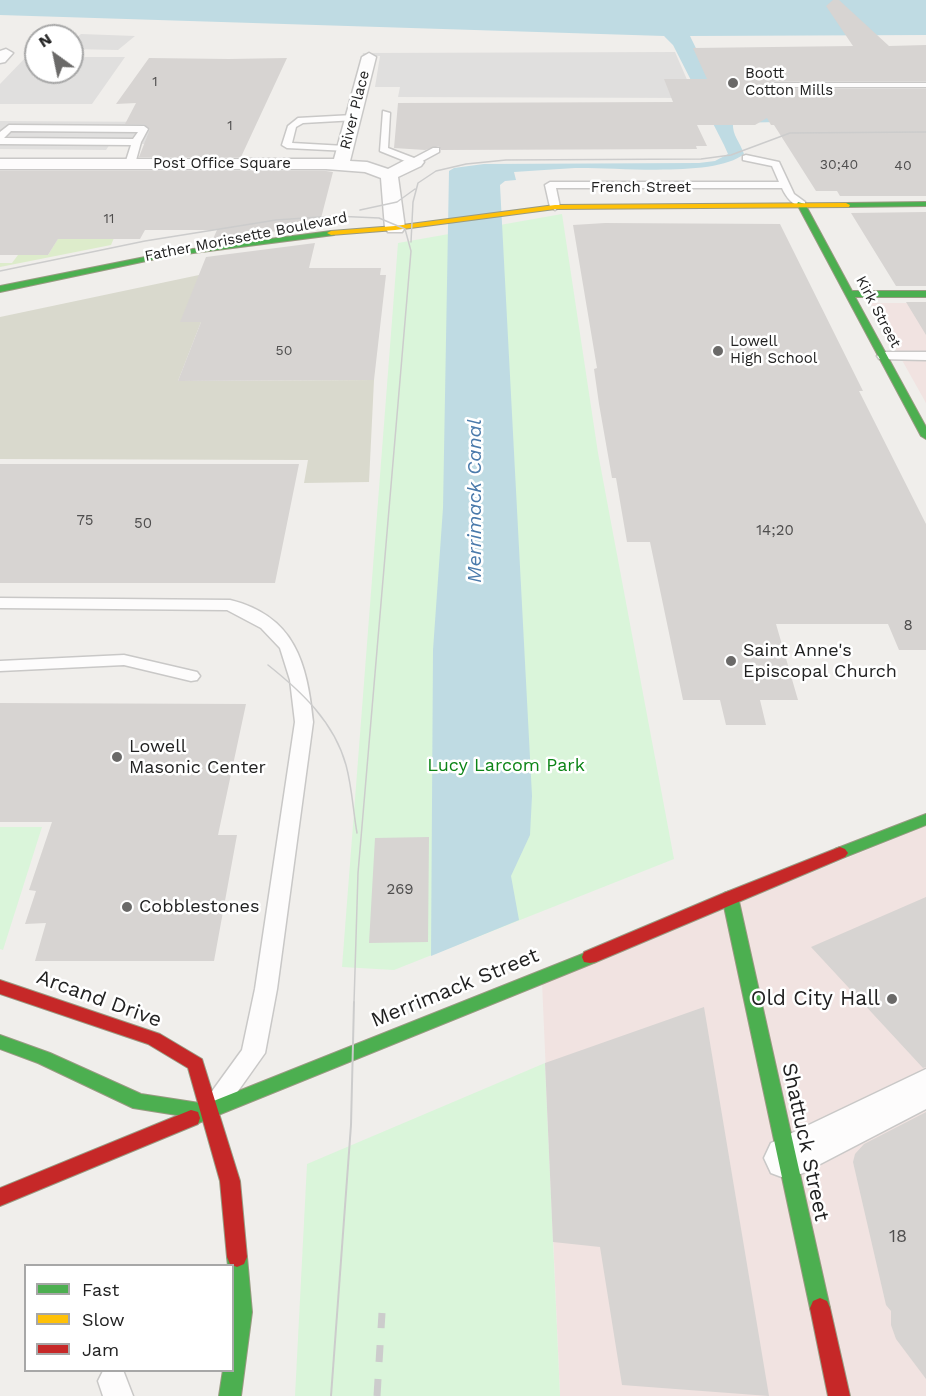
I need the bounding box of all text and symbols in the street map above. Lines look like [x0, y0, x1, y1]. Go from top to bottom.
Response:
north arrow [24, 24, 84, 84]
text: N [35, 29, 55, 51]
place label: Boott Cotton Mills [745, 65, 833, 100]
street label: River Place [336, 69, 374, 151]
house number: 1 [152, 74, 158, 90]
marker: Boott Cotton Mills [726, 76, 740, 90]
house number: 1 [227, 118, 233, 134]
street label: Post Office Square [153, 155, 291, 173]
house number: 30;40 [820, 157, 858, 173]
house number: 40 [894, 158, 912, 174]
street label: French Street [591, 179, 691, 197]
street label: Father Morissette Boulevard [143, 209, 349, 265]
house number: 11 [104, 211, 114, 227]
street label: Kirk Street [852, 273, 904, 351]
place label: Lowell High School [730, 333, 817, 368]
house number: 50 [276, 343, 292, 359]
marker: Lowell High School [711, 344, 725, 358]
water label: Merrimack Canal [463, 419, 487, 583]
house number: 75 [76, 512, 94, 530]
house number: 50 [134, 515, 152, 533]
house number: 14;20 [756, 522, 794, 540]
house number: 8 [903, 617, 913, 635]
place label: Saint Anne's Episcopal Church [743, 640, 897, 682]
marker: Saint Anne's Episcopal Church [724, 654, 738, 668]
place label: Lowell Masonic Center [129, 736, 266, 778]
marker: Lowell Masonic Center [110, 750, 124, 764]
park label: Lucy Larcom Park [427, 755, 585, 777]
house number: 269 [386, 881, 414, 899]
place label: Cobblestones [139, 896, 259, 918]
marker: Cobblestones [120, 900, 134, 914]
street label: Merrimack Street [368, 943, 542, 1033]
street label: Arcand Drive [33, 965, 165, 1033]
place label: Old City Hall [751, 986, 880, 1012]
marker: Old City Hall [885, 992, 899, 1006]
street label: Shattuck Street [776, 1061, 834, 1223]
house number: 18 [889, 1226, 907, 1248]
legend [24, 1264, 234, 1372]
text: Fast [82, 1279, 119, 1300]
text: Slow [82, 1309, 125, 1330]
text: Jam [82, 1339, 119, 1360]

